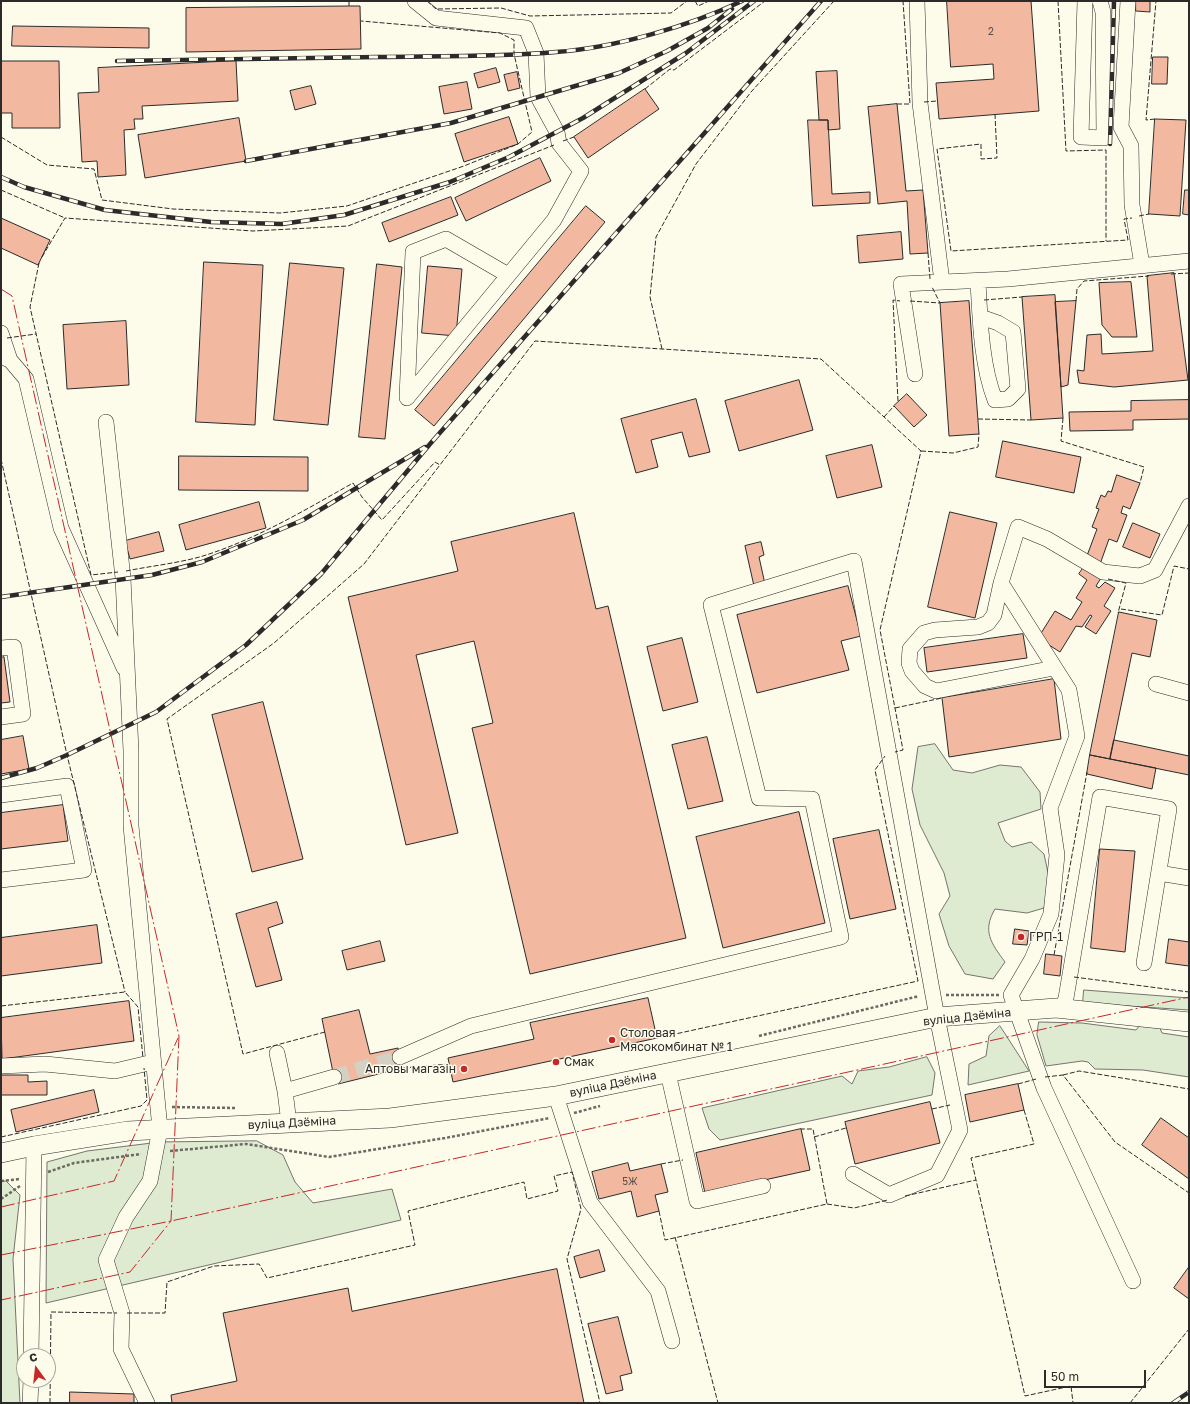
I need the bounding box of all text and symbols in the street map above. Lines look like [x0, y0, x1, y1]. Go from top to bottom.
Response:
house number: 2 [988, 26, 994, 38]
place label: ГРП-1 [1029, 930, 1063, 944]
marker: ГРП-1 [1016, 932, 1026, 942]
street label: вуліца Дзёміна [922, 1005, 1012, 1029]
place label: Столовая Мясокомбинат № 1 [620, 1026, 733, 1054]
marker: Столовая Мясокомбинат № 1 [607, 1035, 617, 1045]
place label: Смак [564, 1055, 594, 1069]
marker: Смак [551, 1057, 561, 1067]
place label: Аптовы магазін [365, 1062, 456, 1076]
marker: Аптовы магазін [459, 1064, 469, 1074]
street label: вуліца Дзёміна [568, 1068, 658, 1100]
street label: вуліца Дзёміна [247, 1113, 337, 1133]
house number: 5Ж [622, 1176, 638, 1188]
north arrow [16, 1348, 56, 1388]
text: С [28, 1350, 38, 1364]
scale bar [1046, 1362, 1148, 1388]
text: 50 m [1051, 1369, 1079, 1384]

